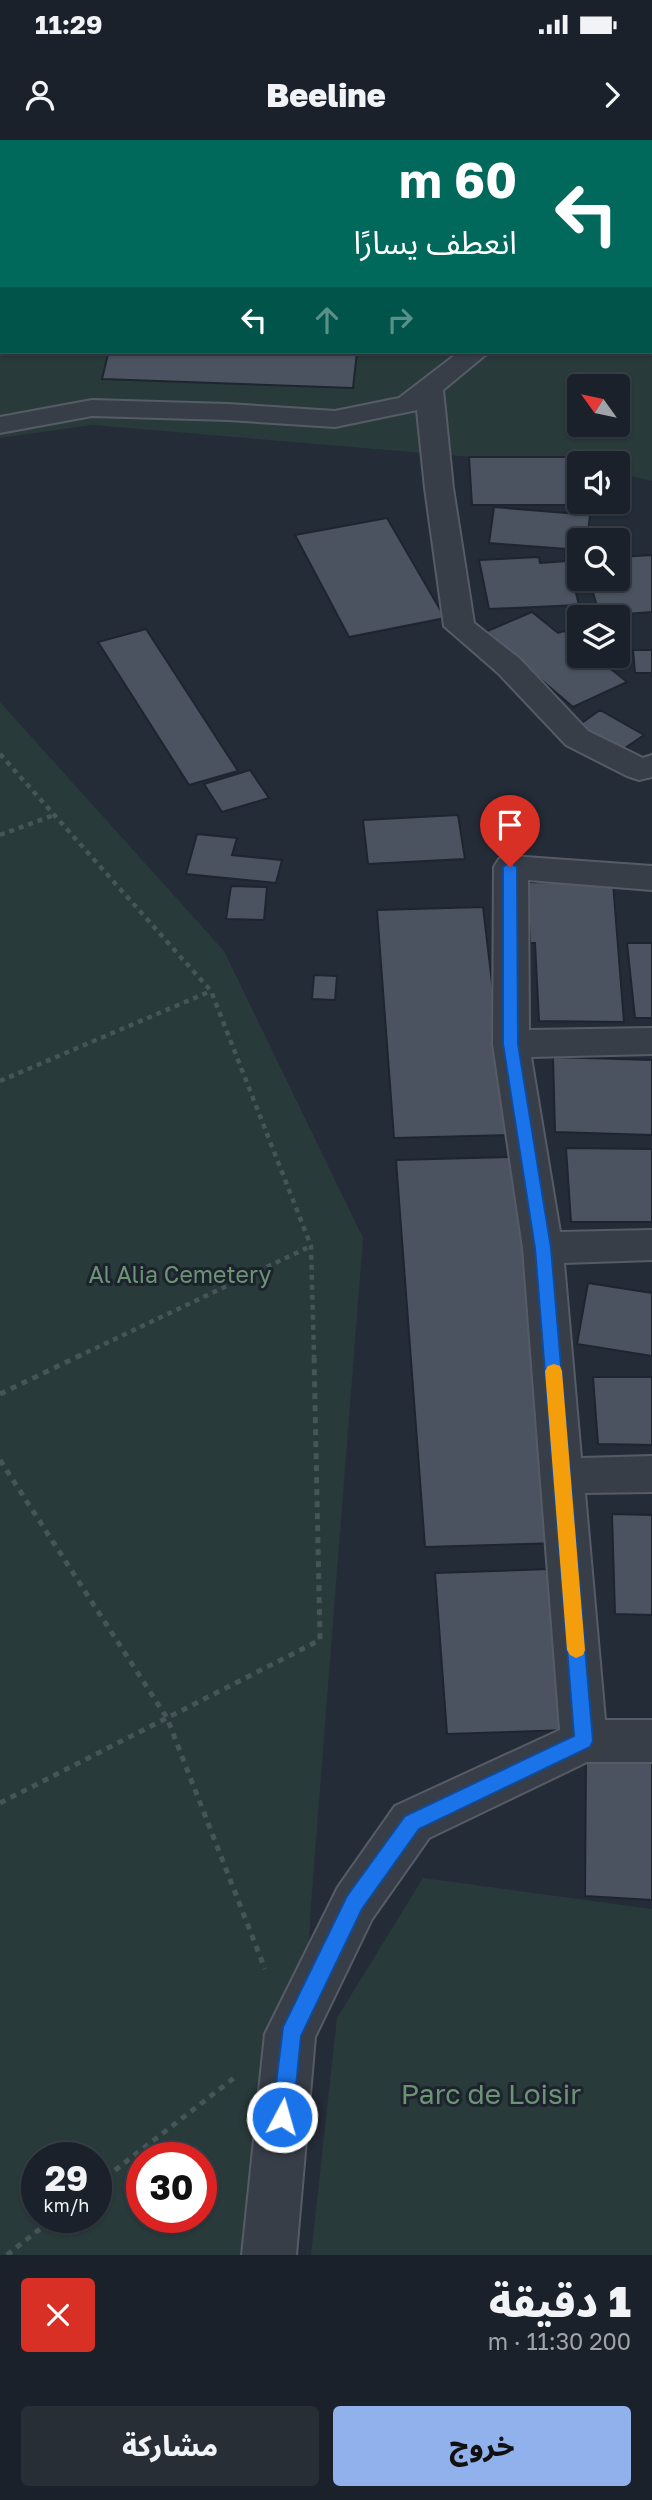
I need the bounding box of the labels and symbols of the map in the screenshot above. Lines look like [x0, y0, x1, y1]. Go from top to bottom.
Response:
north arrow [567, 374, 630, 438]
pin [480, 795, 540, 867]
park label: Al Alia Cemetery [88, 1260, 272, 1288]
park label: Parc de Loisir [401, 2077, 581, 2110]
position arrow [245, 2080, 319, 2154]
speed limit sign: 30 [126, 2142, 217, 2233]

